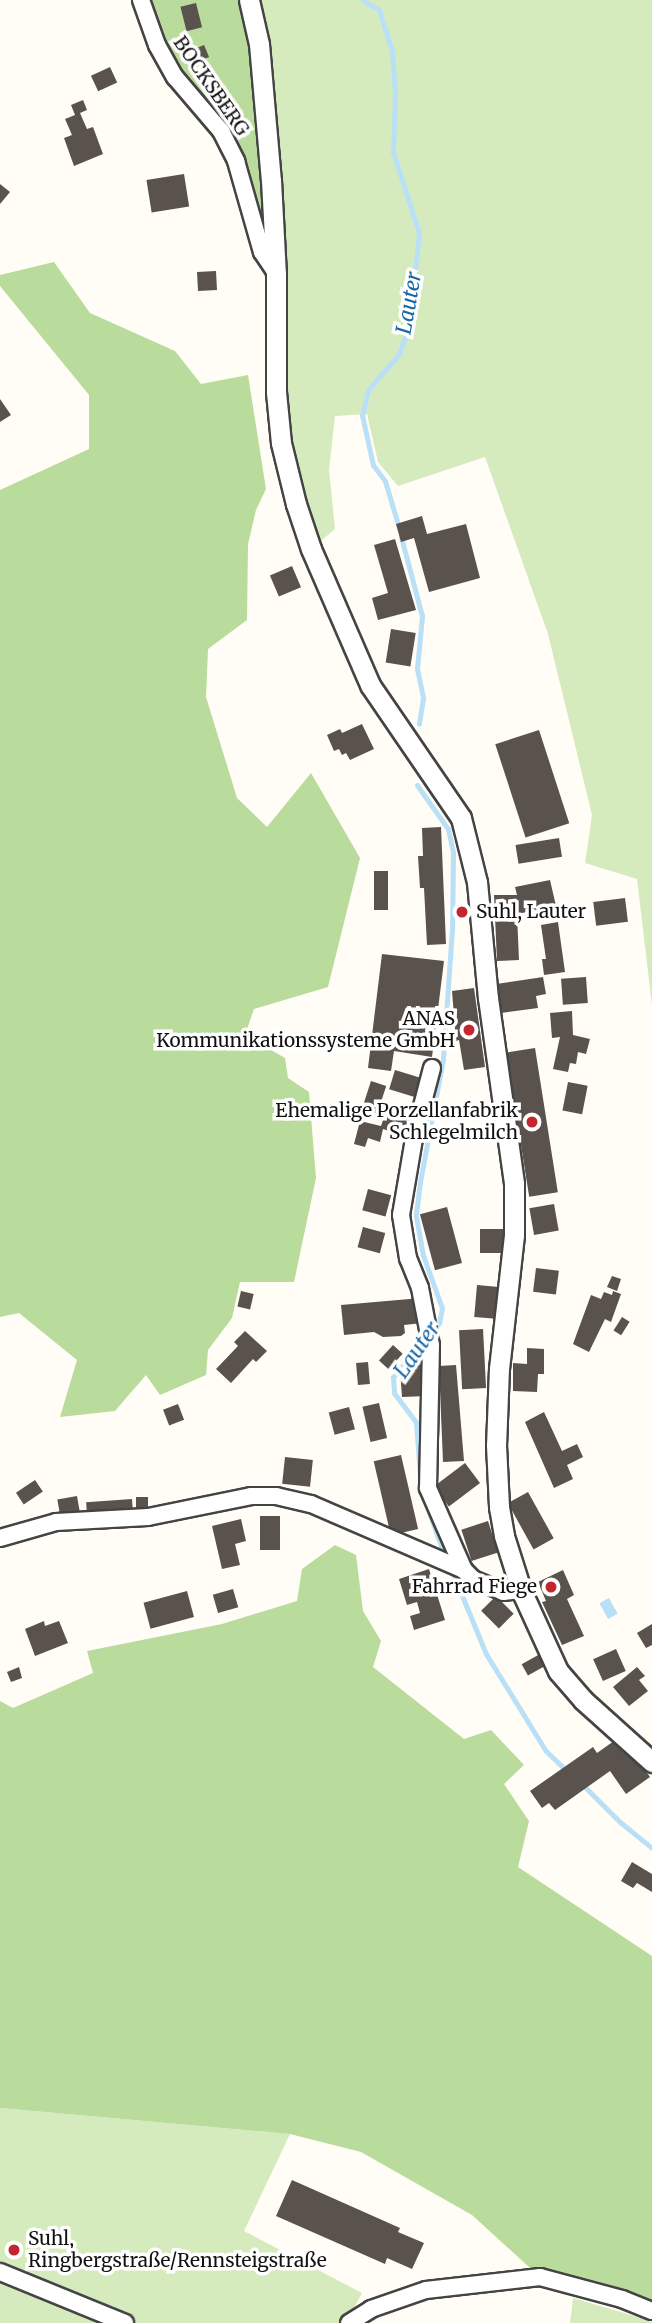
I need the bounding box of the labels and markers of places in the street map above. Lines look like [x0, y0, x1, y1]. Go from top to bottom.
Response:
place label: Suhl, Lauter [476, 901, 586, 923]
marker: Suhl, Lauter [454, 904, 470, 920]
place label: ANAS Kommunikationssysteme GmbH [156, 1008, 455, 1052]
marker: ANAS Kommunikationssysteme GmbH [461, 1022, 477, 1038]
place label: Ehemalige Porzellanfabrik Schlegelmilch [275, 1100, 518, 1144]
marker: Ehemalige Porzellanfabrik Schlegelmilch [524, 1114, 540, 1130]
place label: Fahrrad Fiege [412, 1576, 537, 1598]
marker: Fahrrad Fiege [543, 1579, 559, 1595]
place label: Suhl, Ringbergstraße/Rennsteigstraße [28, 2228, 327, 2272]
marker: Suhl, Ringbergstraße/Rennsteigstraße [6, 2242, 22, 2258]

